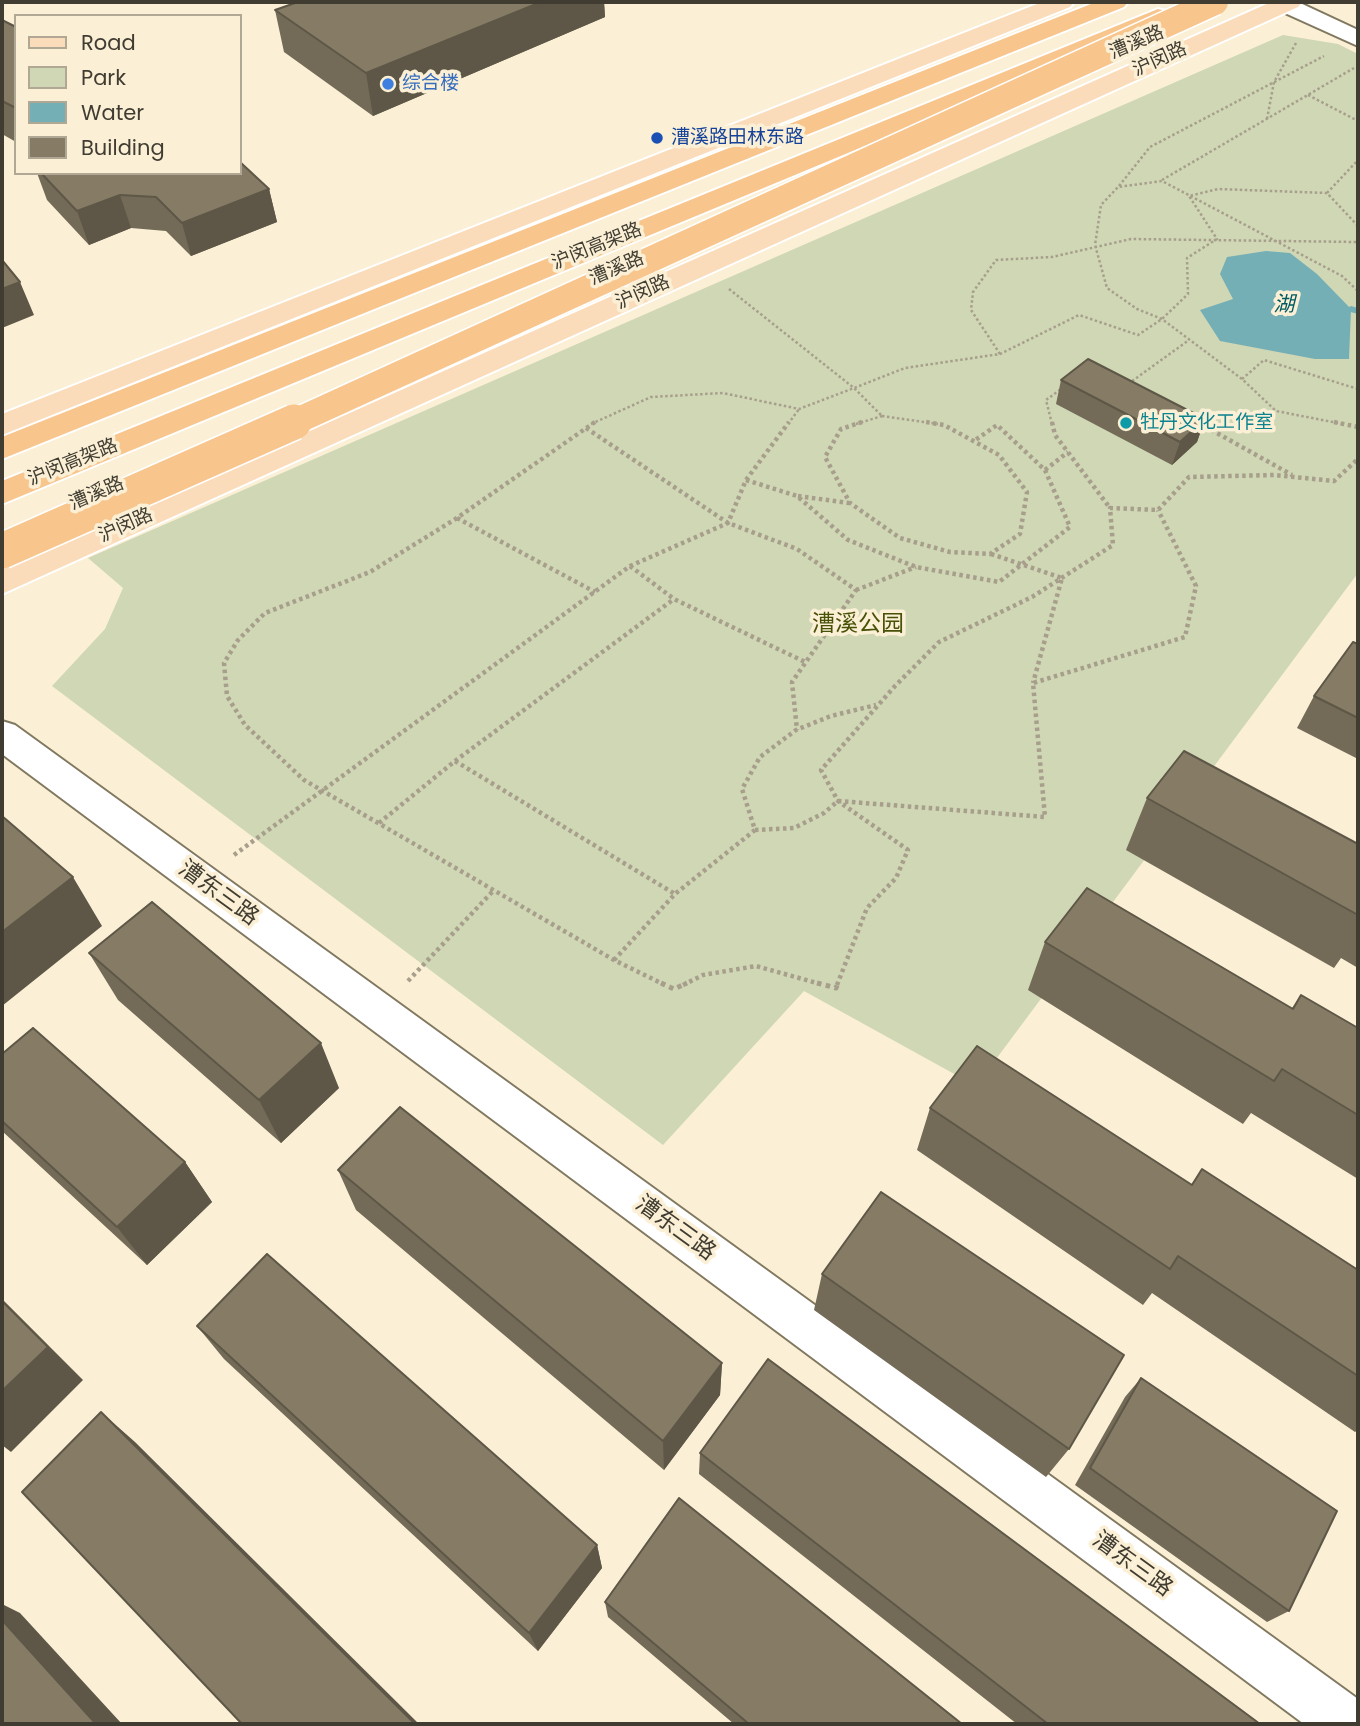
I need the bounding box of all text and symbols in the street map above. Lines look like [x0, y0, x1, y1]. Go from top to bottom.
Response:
legend [14, 14, 242, 175]
street label: 漕溪路 [1106, 21, 1168, 65]
text: Road [81, 28, 136, 57]
street label: 沪闵路 [1129, 38, 1191, 82]
text: Park [81, 63, 126, 92]
place label: 综合楼 [402, 73, 459, 95]
marker: 综合楼 [380, 76, 396, 92]
text: Water [81, 98, 144, 127]
place label: 漕溪路田林东路 [671, 127, 804, 149]
marker: 漕溪路田林东路 [649, 130, 665, 146]
text: Building [81, 133, 165, 162]
street label: 沪闵高架路 [549, 219, 645, 275]
street label: 漕溪路 [586, 247, 648, 291]
street label: 沪闵路 [612, 271, 674, 315]
water label: 湖 [1274, 293, 1294, 319]
place label: 牡丹文化工作室 [1140, 412, 1273, 434]
marker: 牡丹文化工作室 [1118, 415, 1134, 431]
street label: 沪闵高架路 [25, 435, 121, 491]
street label: 漕溪路 [66, 472, 128, 516]
street label: 沪闵路 [95, 504, 157, 548]
park label: 漕溪公园 [812, 611, 904, 639]
street label: 漕东三路 [173, 856, 263, 932]
street label: 漕东三路 [630, 1191, 720, 1267]
street label: 漕东三路 [1087, 1527, 1177, 1603]

